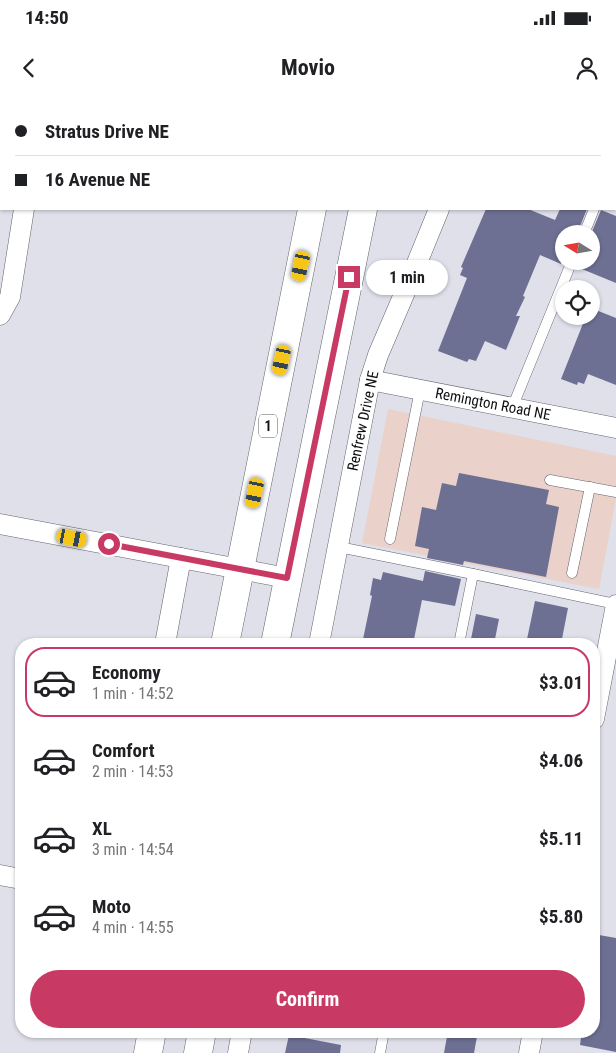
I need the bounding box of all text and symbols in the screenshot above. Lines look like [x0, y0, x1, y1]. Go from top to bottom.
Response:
text: 14:50 [25, 6, 69, 29]
icon: back [15, 54, 43, 82]
icon: person [573, 54, 601, 82]
text: Movio [281, 55, 335, 80]
text: Stratus Drive NE [45, 120, 169, 143]
text: 16 Avenue NE [45, 168, 150, 191]
north arrow [555, 225, 600, 270]
map controls [555, 225, 600, 325]
car [290, 250, 311, 282]
callout: 1 min [366, 260, 449, 294]
route end [338, 266, 360, 288]
text: 1 min [389, 268, 425, 287]
button: locate [555, 280, 600, 325]
car [271, 344, 292, 376]
street label: Renfrew Drive NE [344, 369, 382, 473]
street label: Remington Road NE [434, 384, 552, 424]
road number: 1 [259, 414, 277, 438]
car [244, 477, 265, 509]
car [55, 528, 88, 548]
route start [98, 533, 120, 555]
icon: car [32, 660, 77, 705]
text: Economy [92, 661, 161, 684]
text: $3.01 [539, 671, 583, 694]
text: 1 min · 14:52 [92, 684, 174, 703]
icon: car [32, 738, 77, 783]
text: Comfort [92, 739, 155, 762]
text: $4.06 [539, 749, 583, 772]
text: 2 min · 14:53 [92, 762, 174, 781]
icon: car [32, 816, 77, 861]
text: XL [92, 817, 112, 840]
text: $5.11 [539, 827, 583, 850]
text: 3 min · 14:54 [92, 840, 174, 859]
icon: car [32, 894, 77, 939]
text: Moto [92, 895, 131, 918]
text: $5.80 [539, 905, 583, 928]
text: 4 min · 14:55 [92, 918, 174, 937]
button: Confirm [30, 970, 585, 1028]

